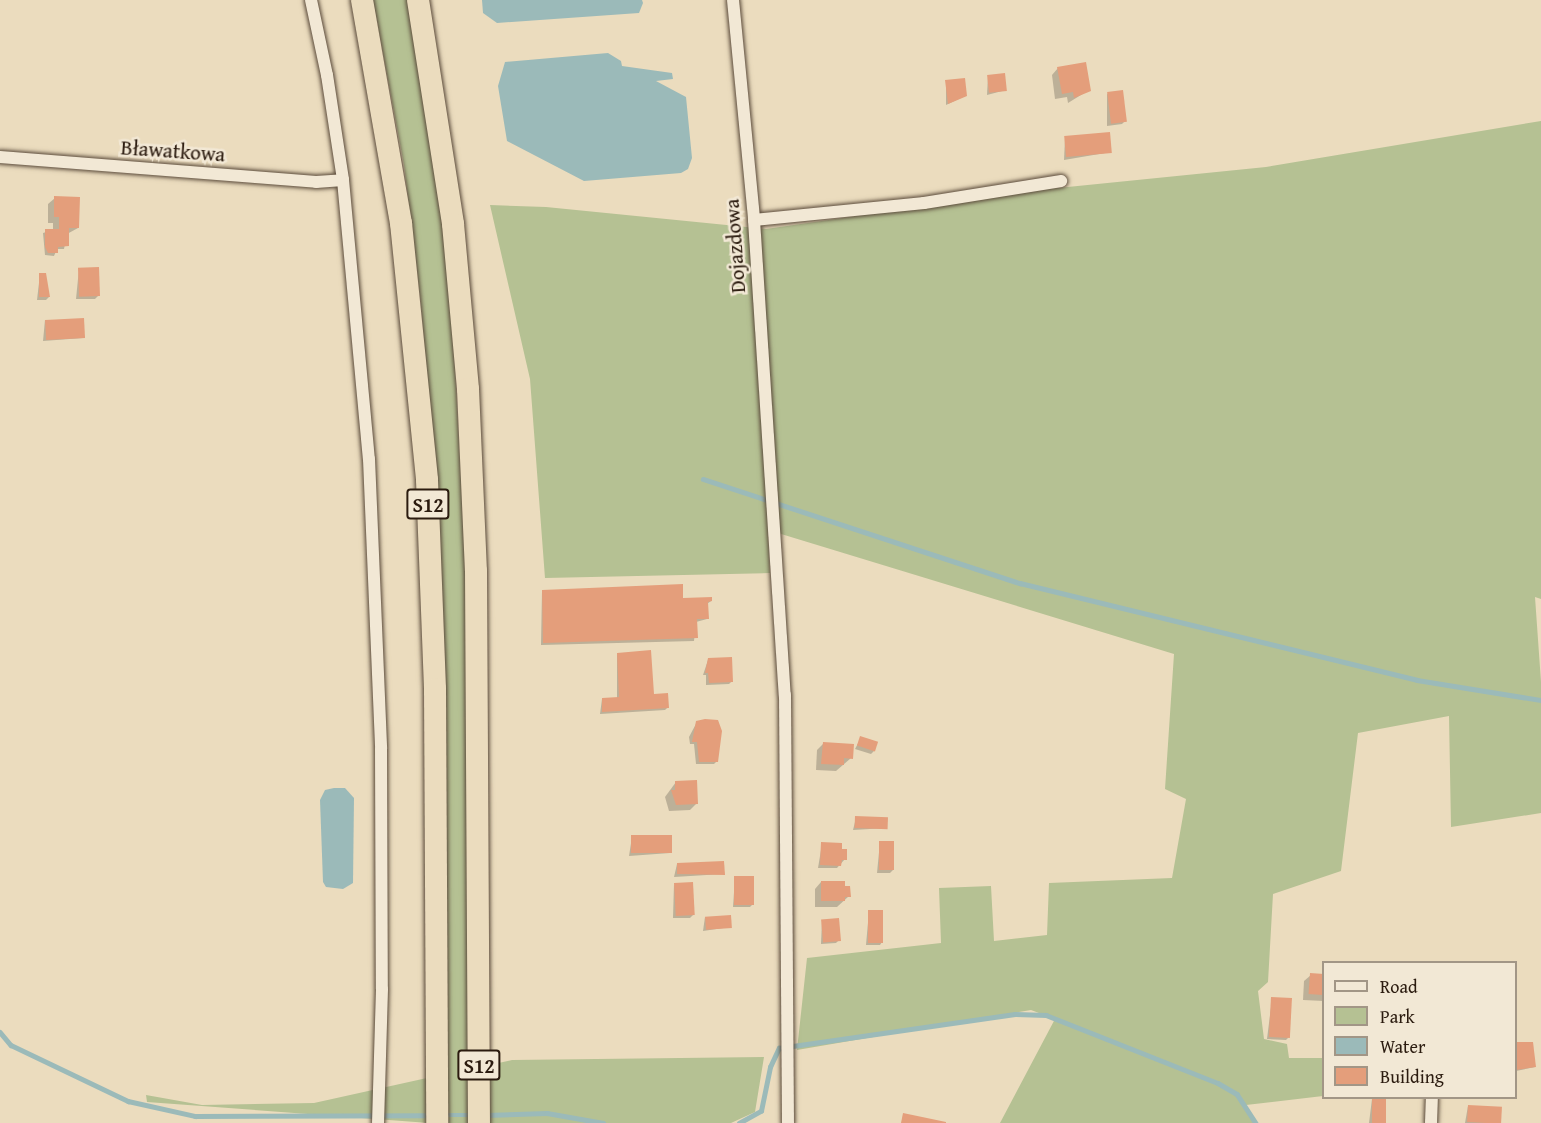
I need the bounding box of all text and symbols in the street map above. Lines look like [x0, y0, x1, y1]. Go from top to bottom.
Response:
street label: Bławatkowa [120, 135, 226, 167]
street label: Dojazdowa [719, 198, 751, 294]
road number: S12 [406, 487, 450, 521]
legend [1322, 961, 1517, 1099]
text: Road [1380, 973, 1418, 1000]
text: Park [1380, 1003, 1415, 1030]
text: Water [1380, 1033, 1425, 1060]
road number: S12 [456, 1048, 502, 1082]
text: Building [1380, 1063, 1444, 1090]

